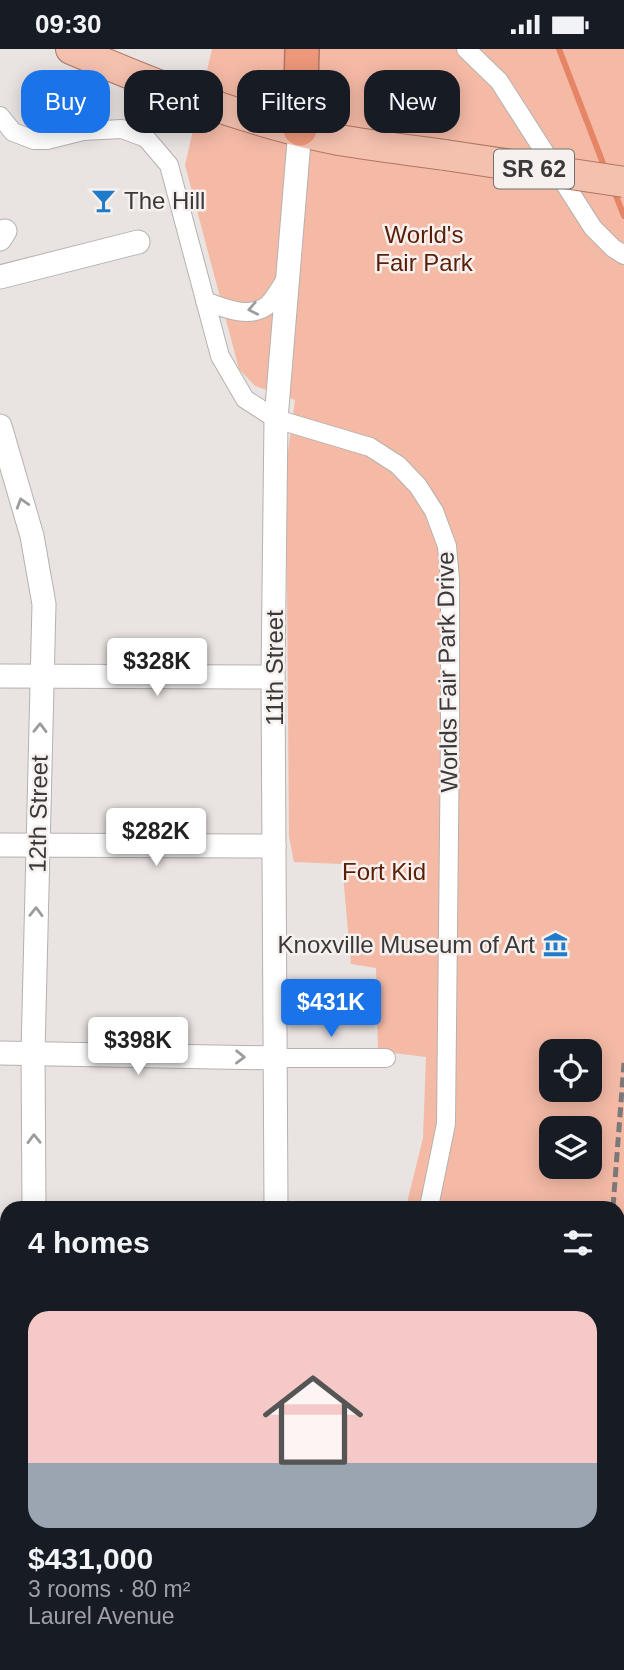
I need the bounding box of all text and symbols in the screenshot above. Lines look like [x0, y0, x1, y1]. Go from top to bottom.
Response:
text: 09:30 [35, 9, 102, 39]
chip: Buy [21, 70, 110, 133]
chip: Rent [124, 70, 223, 133]
chip: Filters [237, 70, 350, 133]
chip: New [364, 70, 460, 133]
road number: SR 62 [494, 149, 574, 189]
bar icon: The Hill [90, 186, 118, 214]
place label: The Hill [124, 187, 205, 214]
park label: World's Fair Park [375, 221, 474, 276]
one-way arrow [248, 300, 260, 315]
one-way arrow [16, 497, 31, 509]
street label: Worlds Fair Park Drive [431, 551, 463, 793]
street label: 11th Street [261, 610, 288, 726]
pin: $328K [108, 639, 206, 698]
text: $328K [123, 648, 191, 674]
one-way arrow [32, 722, 48, 733]
street label: 12th Street [23, 755, 53, 873]
pin: $282K [107, 809, 205, 868]
text: $282K [122, 818, 190, 844]
park label: Fort Kid [342, 858, 426, 885]
one-way arrow [28, 906, 44, 917]
museum icon: Knoxville Museum of Art [541, 930, 569, 958]
place label: Knoxville Museum of Art [278, 931, 535, 958]
pin: $431K [282, 979, 380, 1039]
text: $431K [297, 989, 365, 1015]
pin: $398K [89, 1017, 187, 1077]
text: $398K [104, 1027, 172, 1053]
map controls [539, 1039, 602, 1179]
button: locate [539, 1039, 602, 1102]
one-way arrow [235, 1049, 245, 1065]
button: layers [539, 1116, 602, 1179]
one-way arrow [26, 1134, 42, 1144]
icon: filters [559, 1224, 597, 1262]
text: 4 homes [28, 1226, 150, 1259]
icon: home [250, 1357, 376, 1483]
text: $431,000 [28, 1542, 153, 1575]
text: 3 rooms · 80 m² [28, 1576, 190, 1602]
text: Laurel Avenue [28, 1603, 175, 1629]

